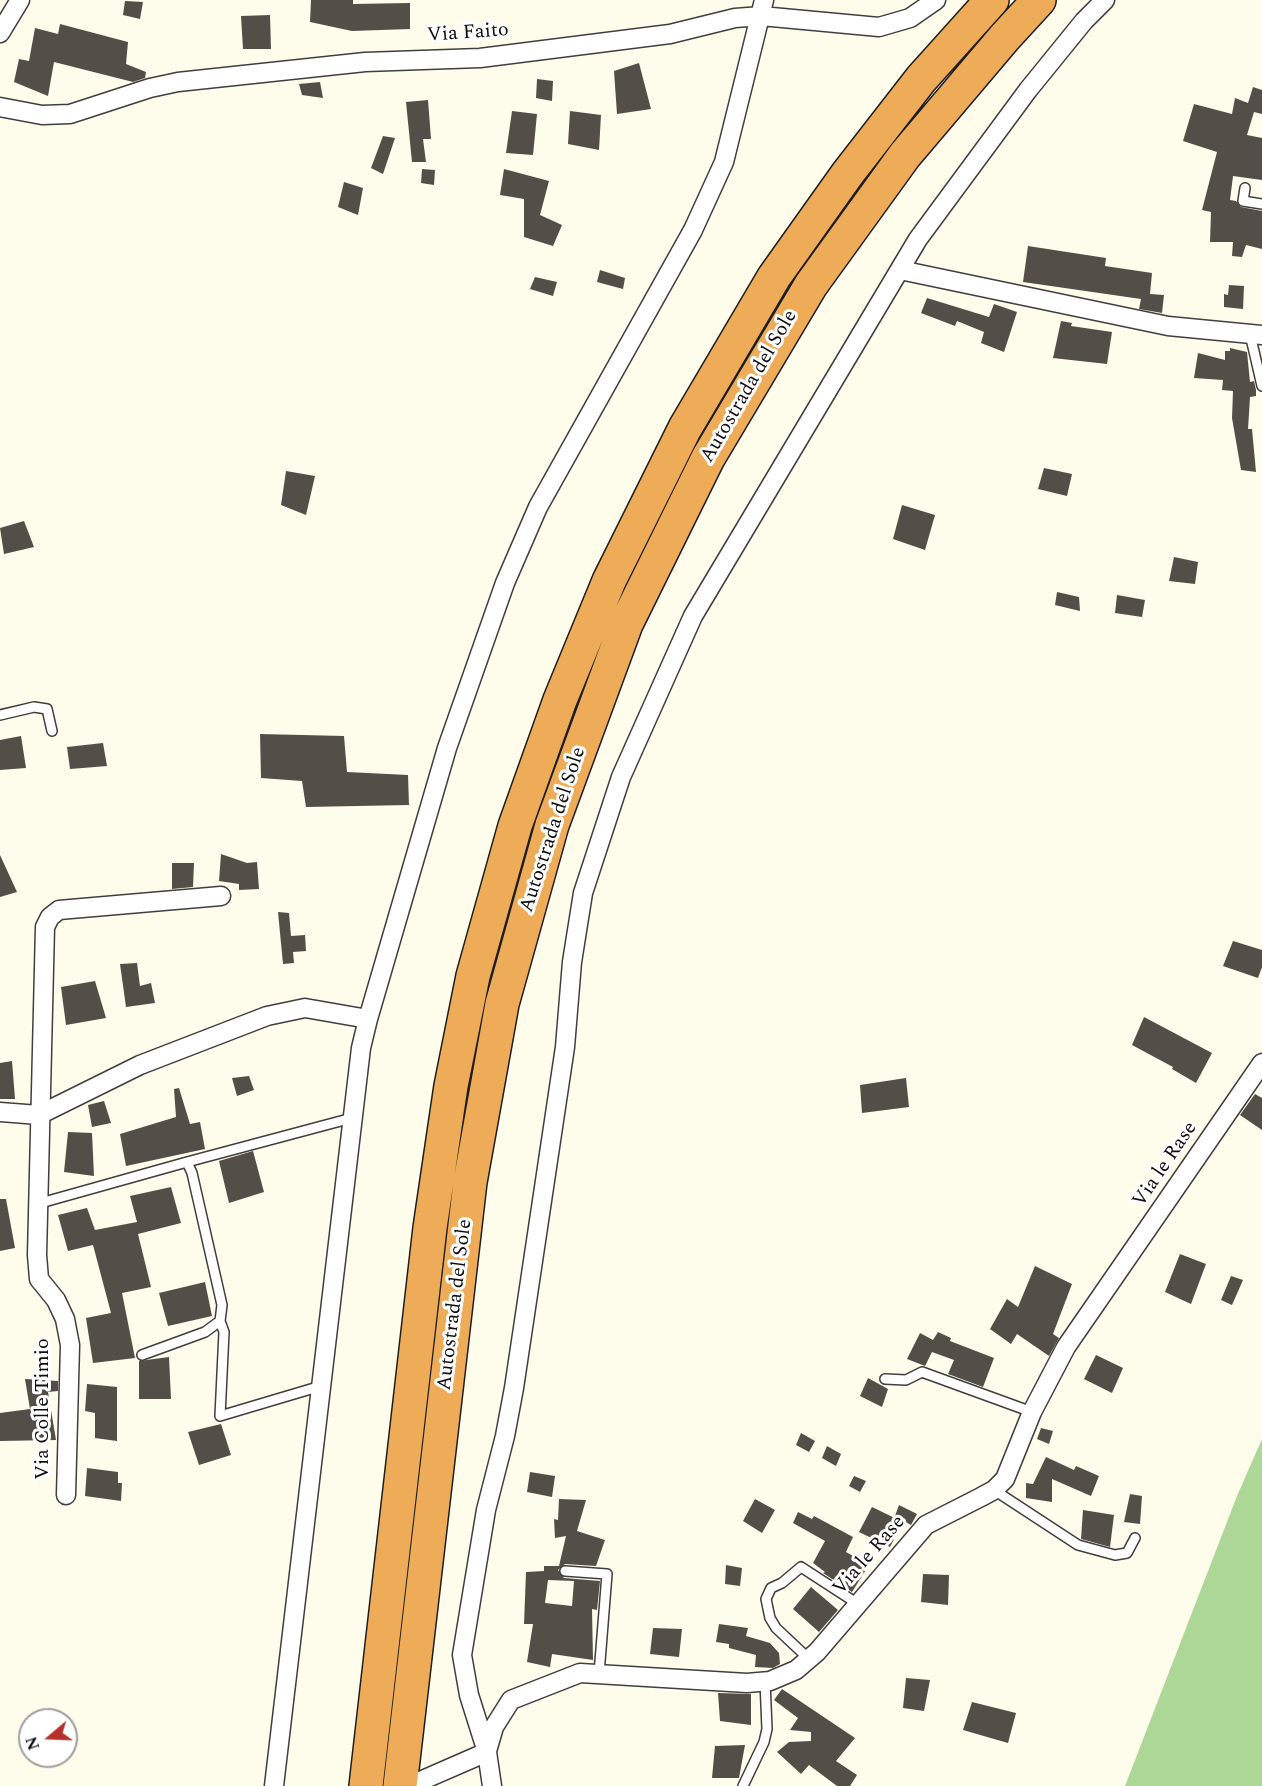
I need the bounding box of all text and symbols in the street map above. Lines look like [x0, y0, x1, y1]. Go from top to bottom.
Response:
street label: Via Faito [426, 19, 510, 49]
street label: Autostrada del Sole [697, 306, 803, 468]
street label: Autostrada del Sole [516, 744, 592, 916]
street label: Via le Rase [1129, 1118, 1203, 1212]
street label: Autostrada del Sole [434, 1218, 478, 1392]
street label: Via Colle Timio [32, 1338, 56, 1480]
street label: Via le Rase [829, 1511, 911, 1601]
north arrow [18, 1708, 78, 1768]
text: N [19, 1733, 46, 1753]

